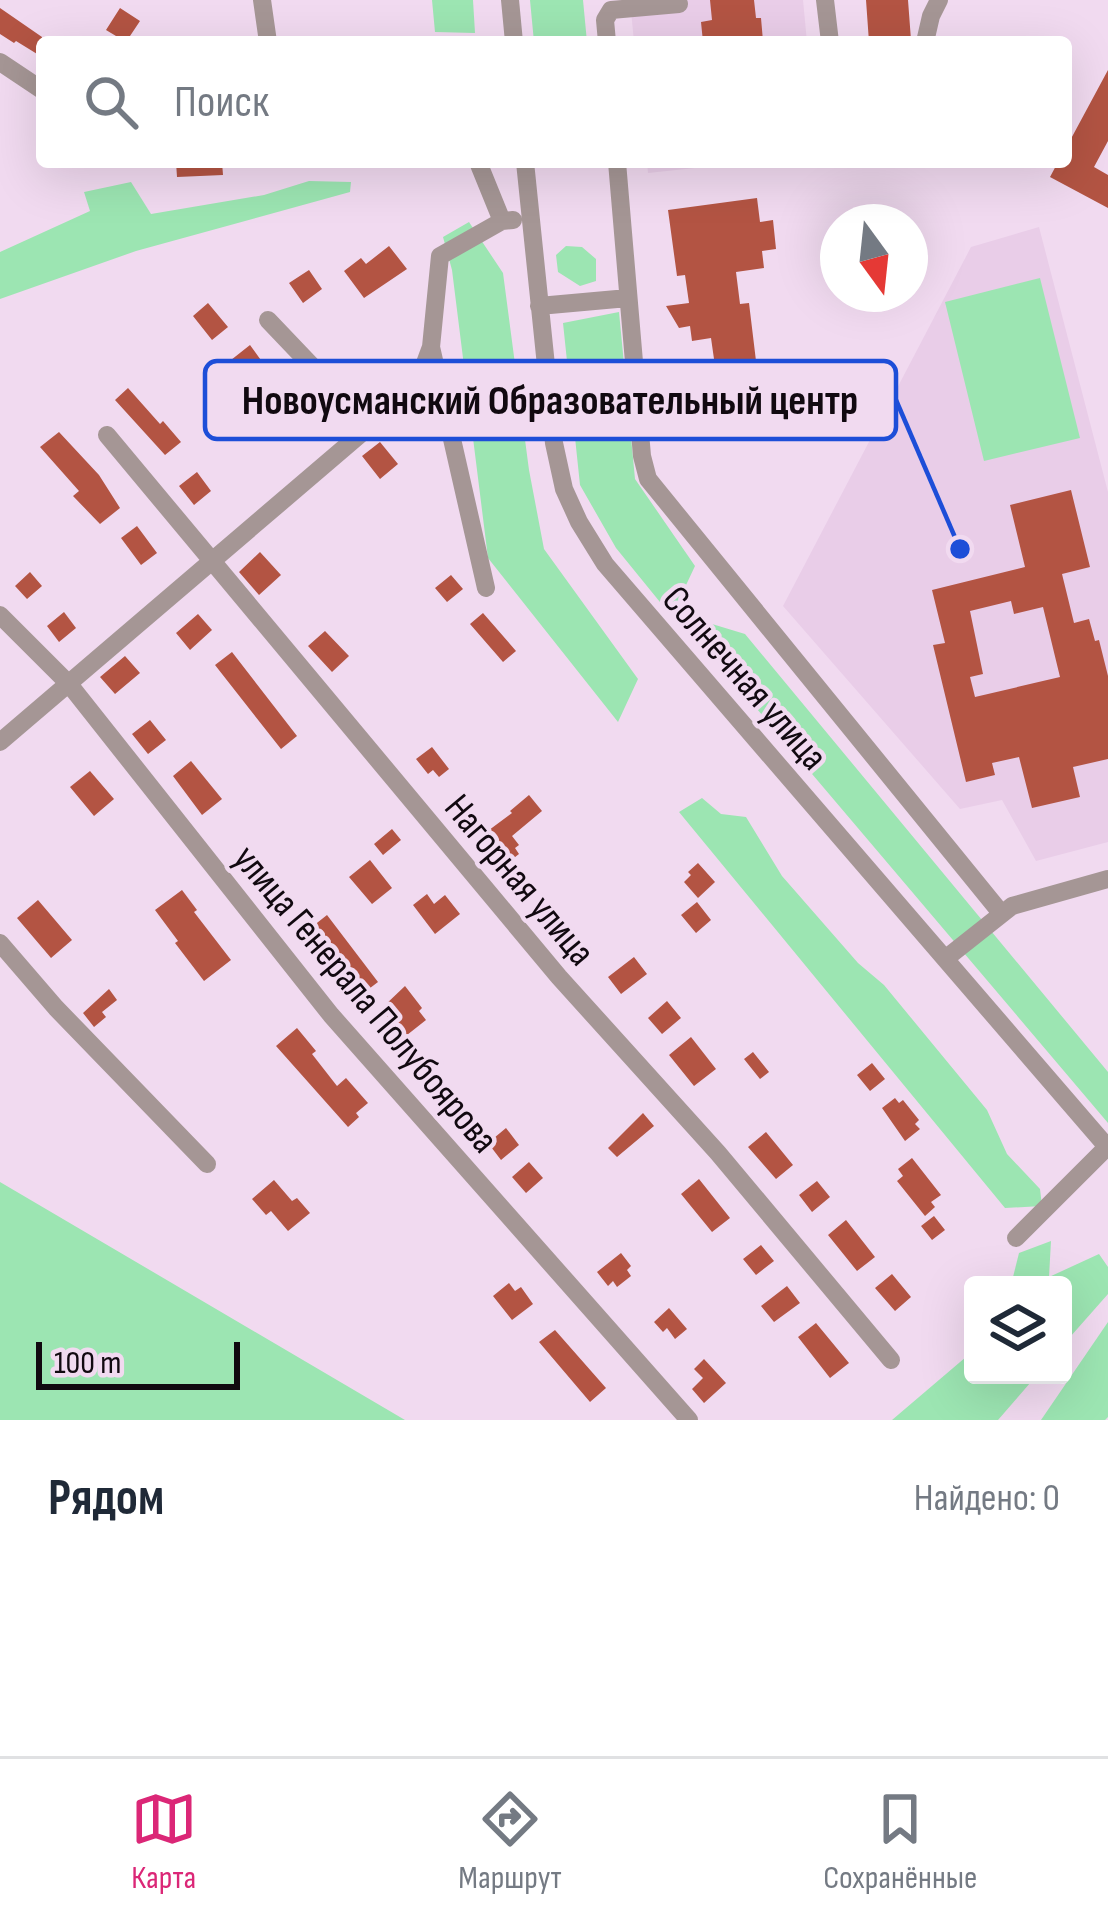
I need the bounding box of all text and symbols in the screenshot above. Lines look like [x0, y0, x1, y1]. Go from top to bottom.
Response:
search box [36, 36, 1072, 168]
icon: search [78, 69, 144, 135]
text: Поиск [174, 75, 269, 130]
north arrow [820, 204, 928, 312]
callout: Новоусманский Образовательный центр [205, 361, 896, 439]
text: Новоусманский Образовательный центр [242, 376, 858, 427]
street label: Солнечная улица [651, 577, 837, 780]
street label: Нагорная улица [434, 785, 604, 976]
street label: улица Генерала Полубоярова [223, 836, 508, 1163]
map controls [964, 1276, 1072, 1384]
button: layers [964, 1276, 1072, 1384]
scale bar [36, 1336, 240, 1389]
text: 100 m [54, 1343, 121, 1383]
text: Рядом [48, 1468, 164, 1529]
text: Найдено: 0 [914, 1475, 1060, 1522]
tab: Карта [131, 1786, 197, 1898]
tab: Маршрут [458, 1786, 562, 1898]
tab: Сохранённые [823, 1786, 977, 1898]

